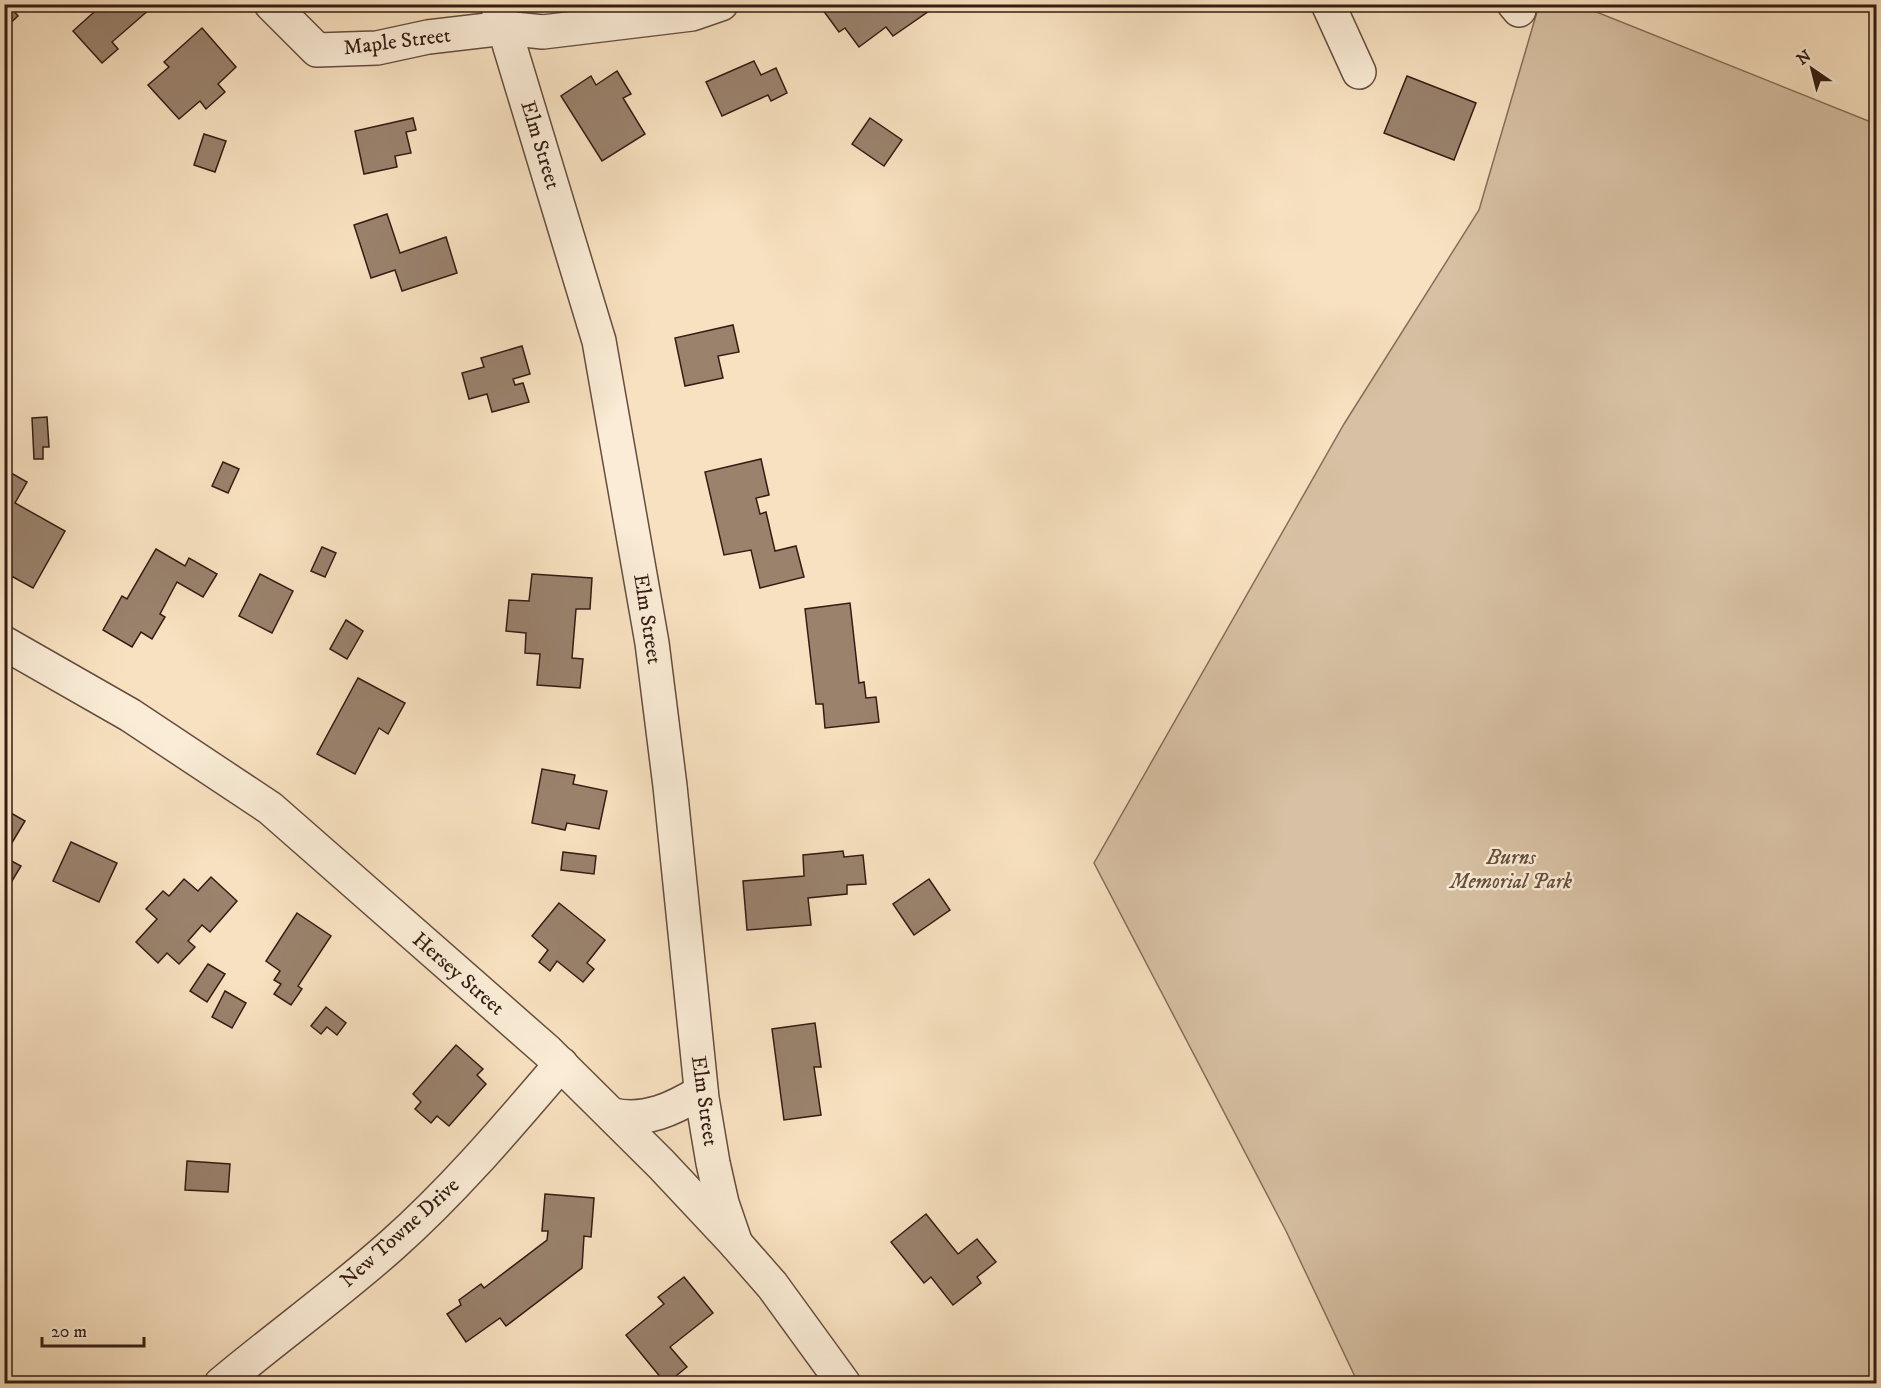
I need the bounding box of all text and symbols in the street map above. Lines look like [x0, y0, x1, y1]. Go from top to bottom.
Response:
street label: Maple Street [342, 23, 452, 61]
north arrow [1782, 39, 1842, 99]
text: N [1793, 46, 1815, 69]
street label: Elm Street [514, 98, 566, 193]
street label: Elm Street [627, 572, 667, 666]
park label: Burns Memorial Park [1448, 845, 1572, 895]
street label: Hersey Street [407, 927, 510, 1021]
street label: Elm Street [685, 1054, 723, 1148]
street label: New Towne Drive [335, 1172, 465, 1293]
scale bar [42, 1310, 144, 1348]
text: 20 m [51, 1321, 87, 1343]

